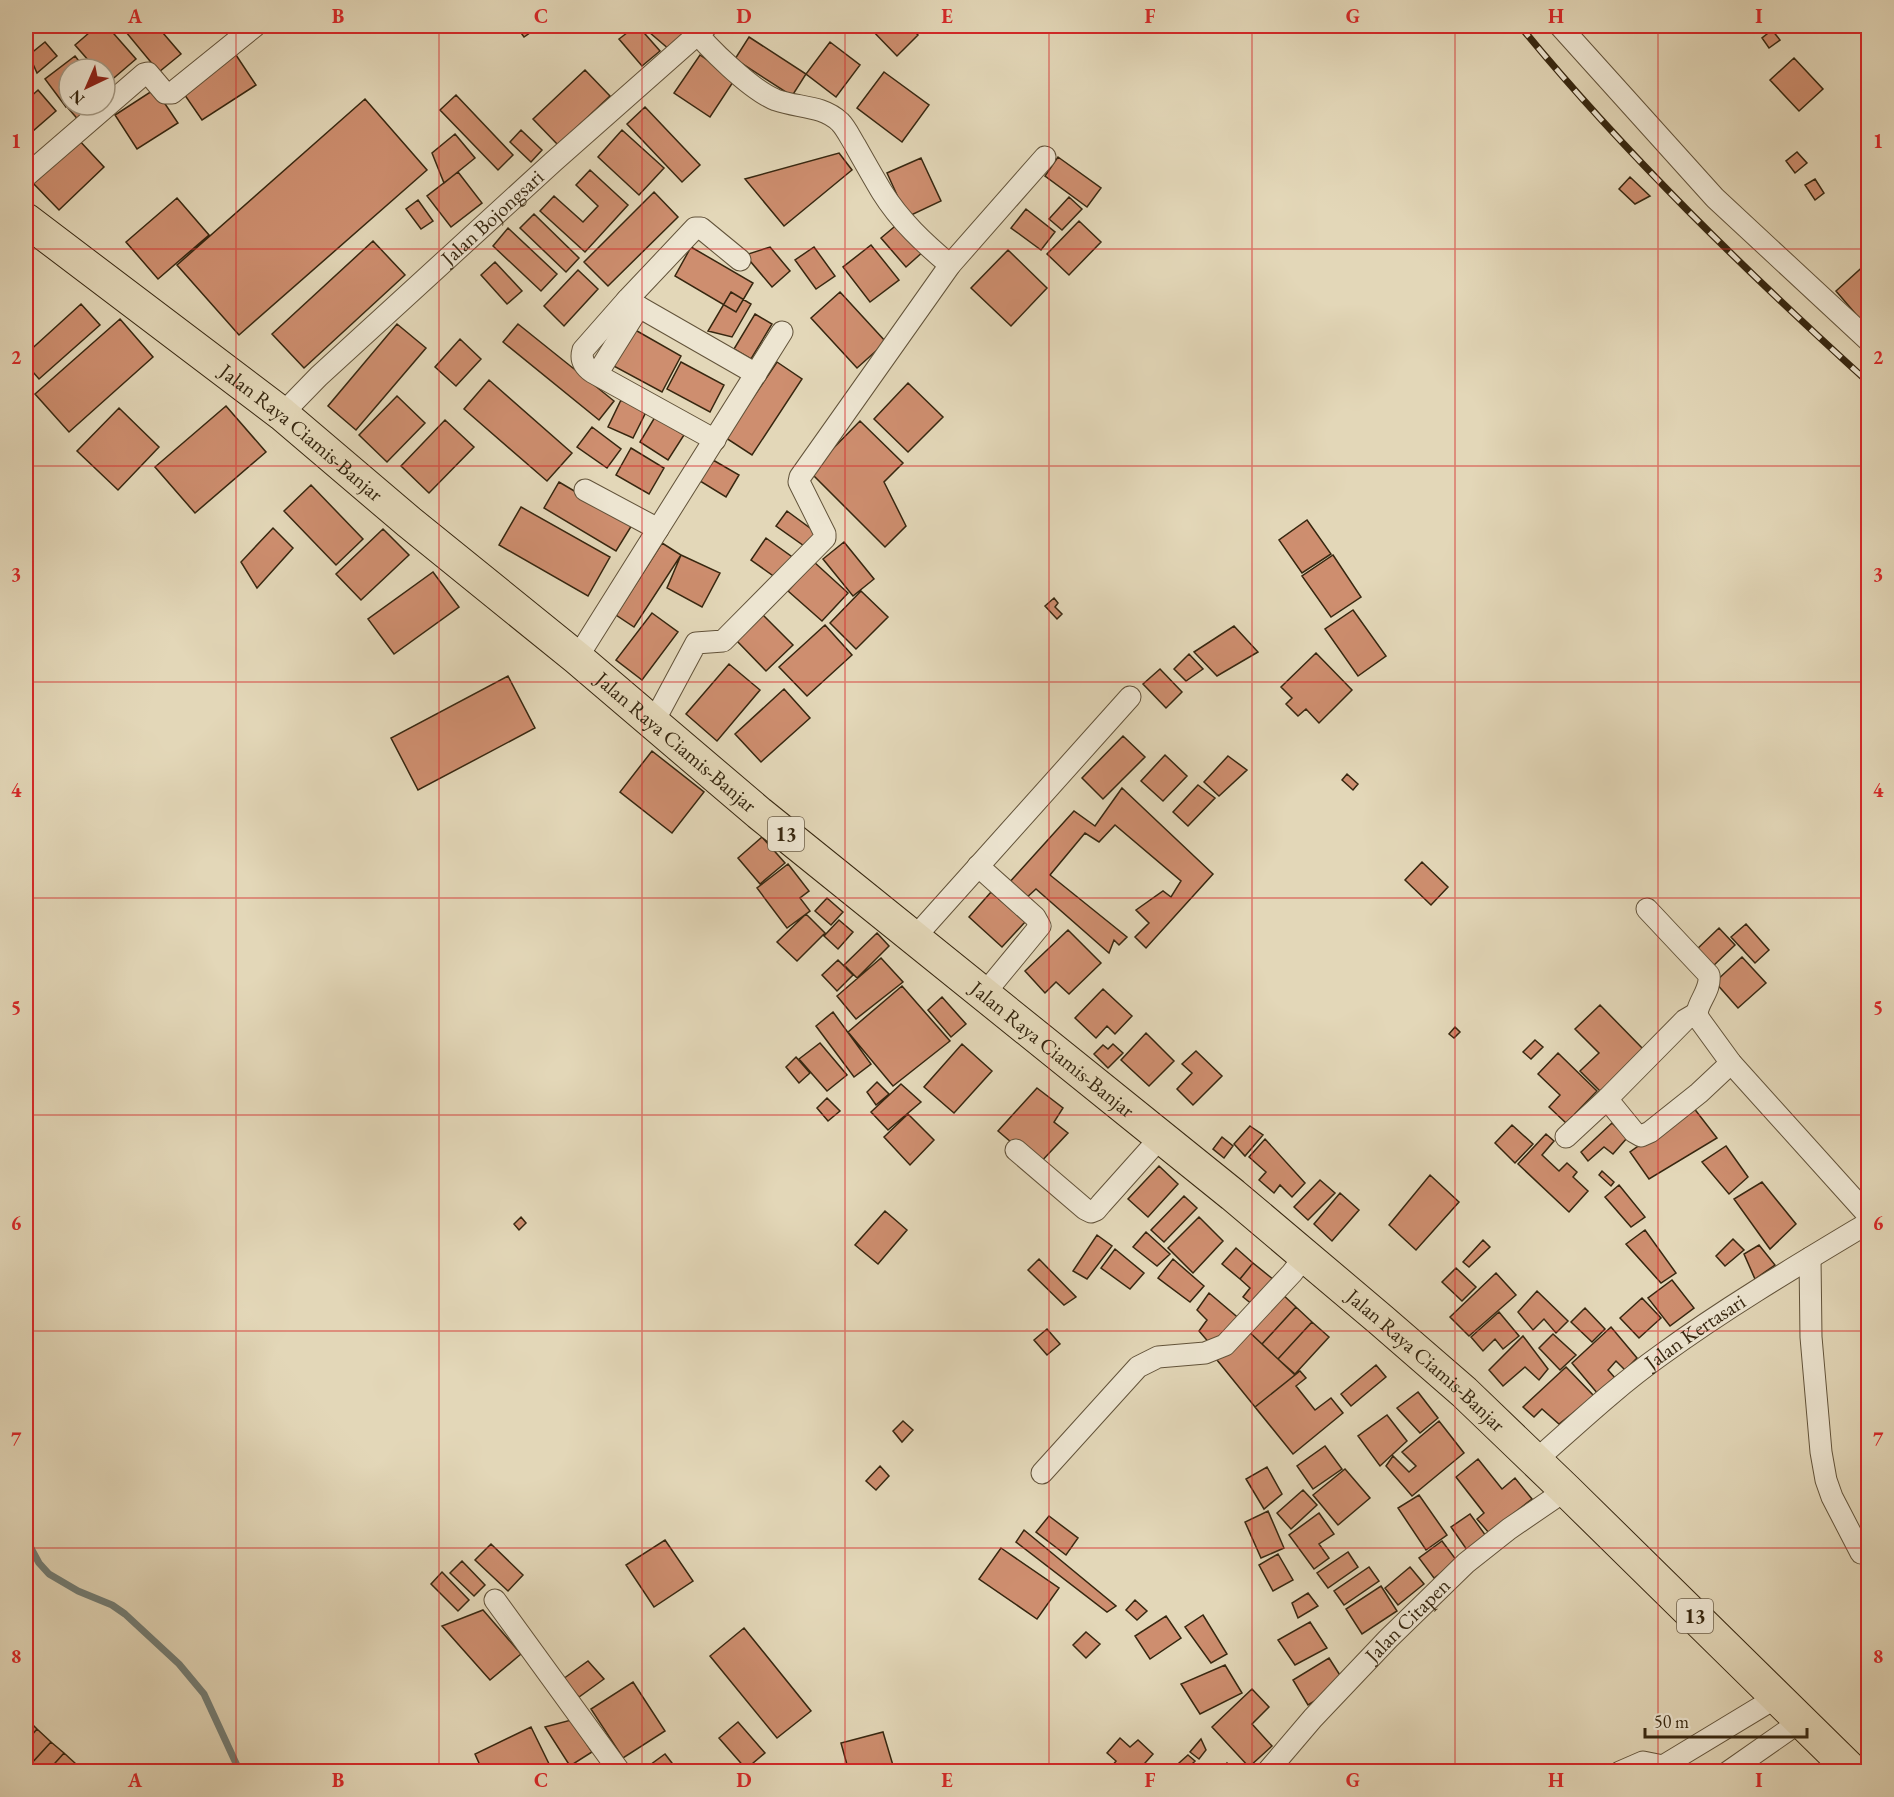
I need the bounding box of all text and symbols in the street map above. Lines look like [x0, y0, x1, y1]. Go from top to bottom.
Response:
text: A [127, 3, 143, 29]
text: B [332, 3, 344, 29]
text: C [534, 3, 548, 29]
text: D [736, 3, 752, 29]
text: E [941, 3, 953, 29]
text: F [1145, 3, 1156, 29]
text: G [1346, 3, 1360, 29]
text: H [1548, 3, 1564, 29]
text: I [1755, 3, 1763, 29]
north arrow [57, 57, 117, 117]
text: N [65, 85, 89, 109]
text: 1 [11, 128, 21, 154]
text: 1 [1873, 128, 1883, 154]
street label: Jalan Bojongsari [434, 163, 549, 272]
text: 2 [11, 344, 22, 370]
text: 2 [1873, 344, 1884, 370]
street label: Jalan Raya Ciamis-Banjar [213, 356, 389, 507]
text: 3 [11, 561, 21, 587]
text: 3 [1873, 561, 1883, 587]
street label: Jalan Raya Ciamis-Banjar [589, 664, 762, 818]
text: 4 [11, 777, 22, 803]
text: 4 [1873, 777, 1884, 803]
road number: 13 [768, 817, 804, 851]
street label: Jalan Raya Ciamis-Banjar [964, 974, 1140, 1123]
text: 5 [11, 994, 21, 1020]
text: 5 [1873, 994, 1883, 1020]
text: 6 [11, 1210, 22, 1236]
text: 6 [1873, 1210, 1884, 1236]
street label: Jalan Raya Ciamis-Banjar [1340, 1281, 1511, 1438]
street label: Jalan Kertasari [1637, 1287, 1750, 1377]
text: 7 [11, 1426, 22, 1452]
text: 7 [1873, 1426, 1884, 1452]
street label: Jalan Citapen [1357, 1572, 1456, 1669]
road number: 13 [1677, 1599, 1713, 1633]
text: 8 [11, 1643, 21, 1669]
text: 8 [1873, 1643, 1883, 1669]
scale bar [1645, 1701, 1807, 1739]
text: 50 m [1654, 1710, 1689, 1733]
text: A [127, 1767, 143, 1793]
text: B [332, 1767, 344, 1793]
text: C [534, 1767, 548, 1793]
text: D [736, 1767, 752, 1793]
text: E [941, 1767, 953, 1793]
text: F [1145, 1767, 1156, 1793]
text: G [1346, 1767, 1360, 1793]
text: H [1548, 1767, 1564, 1793]
text: I [1755, 1767, 1763, 1793]

